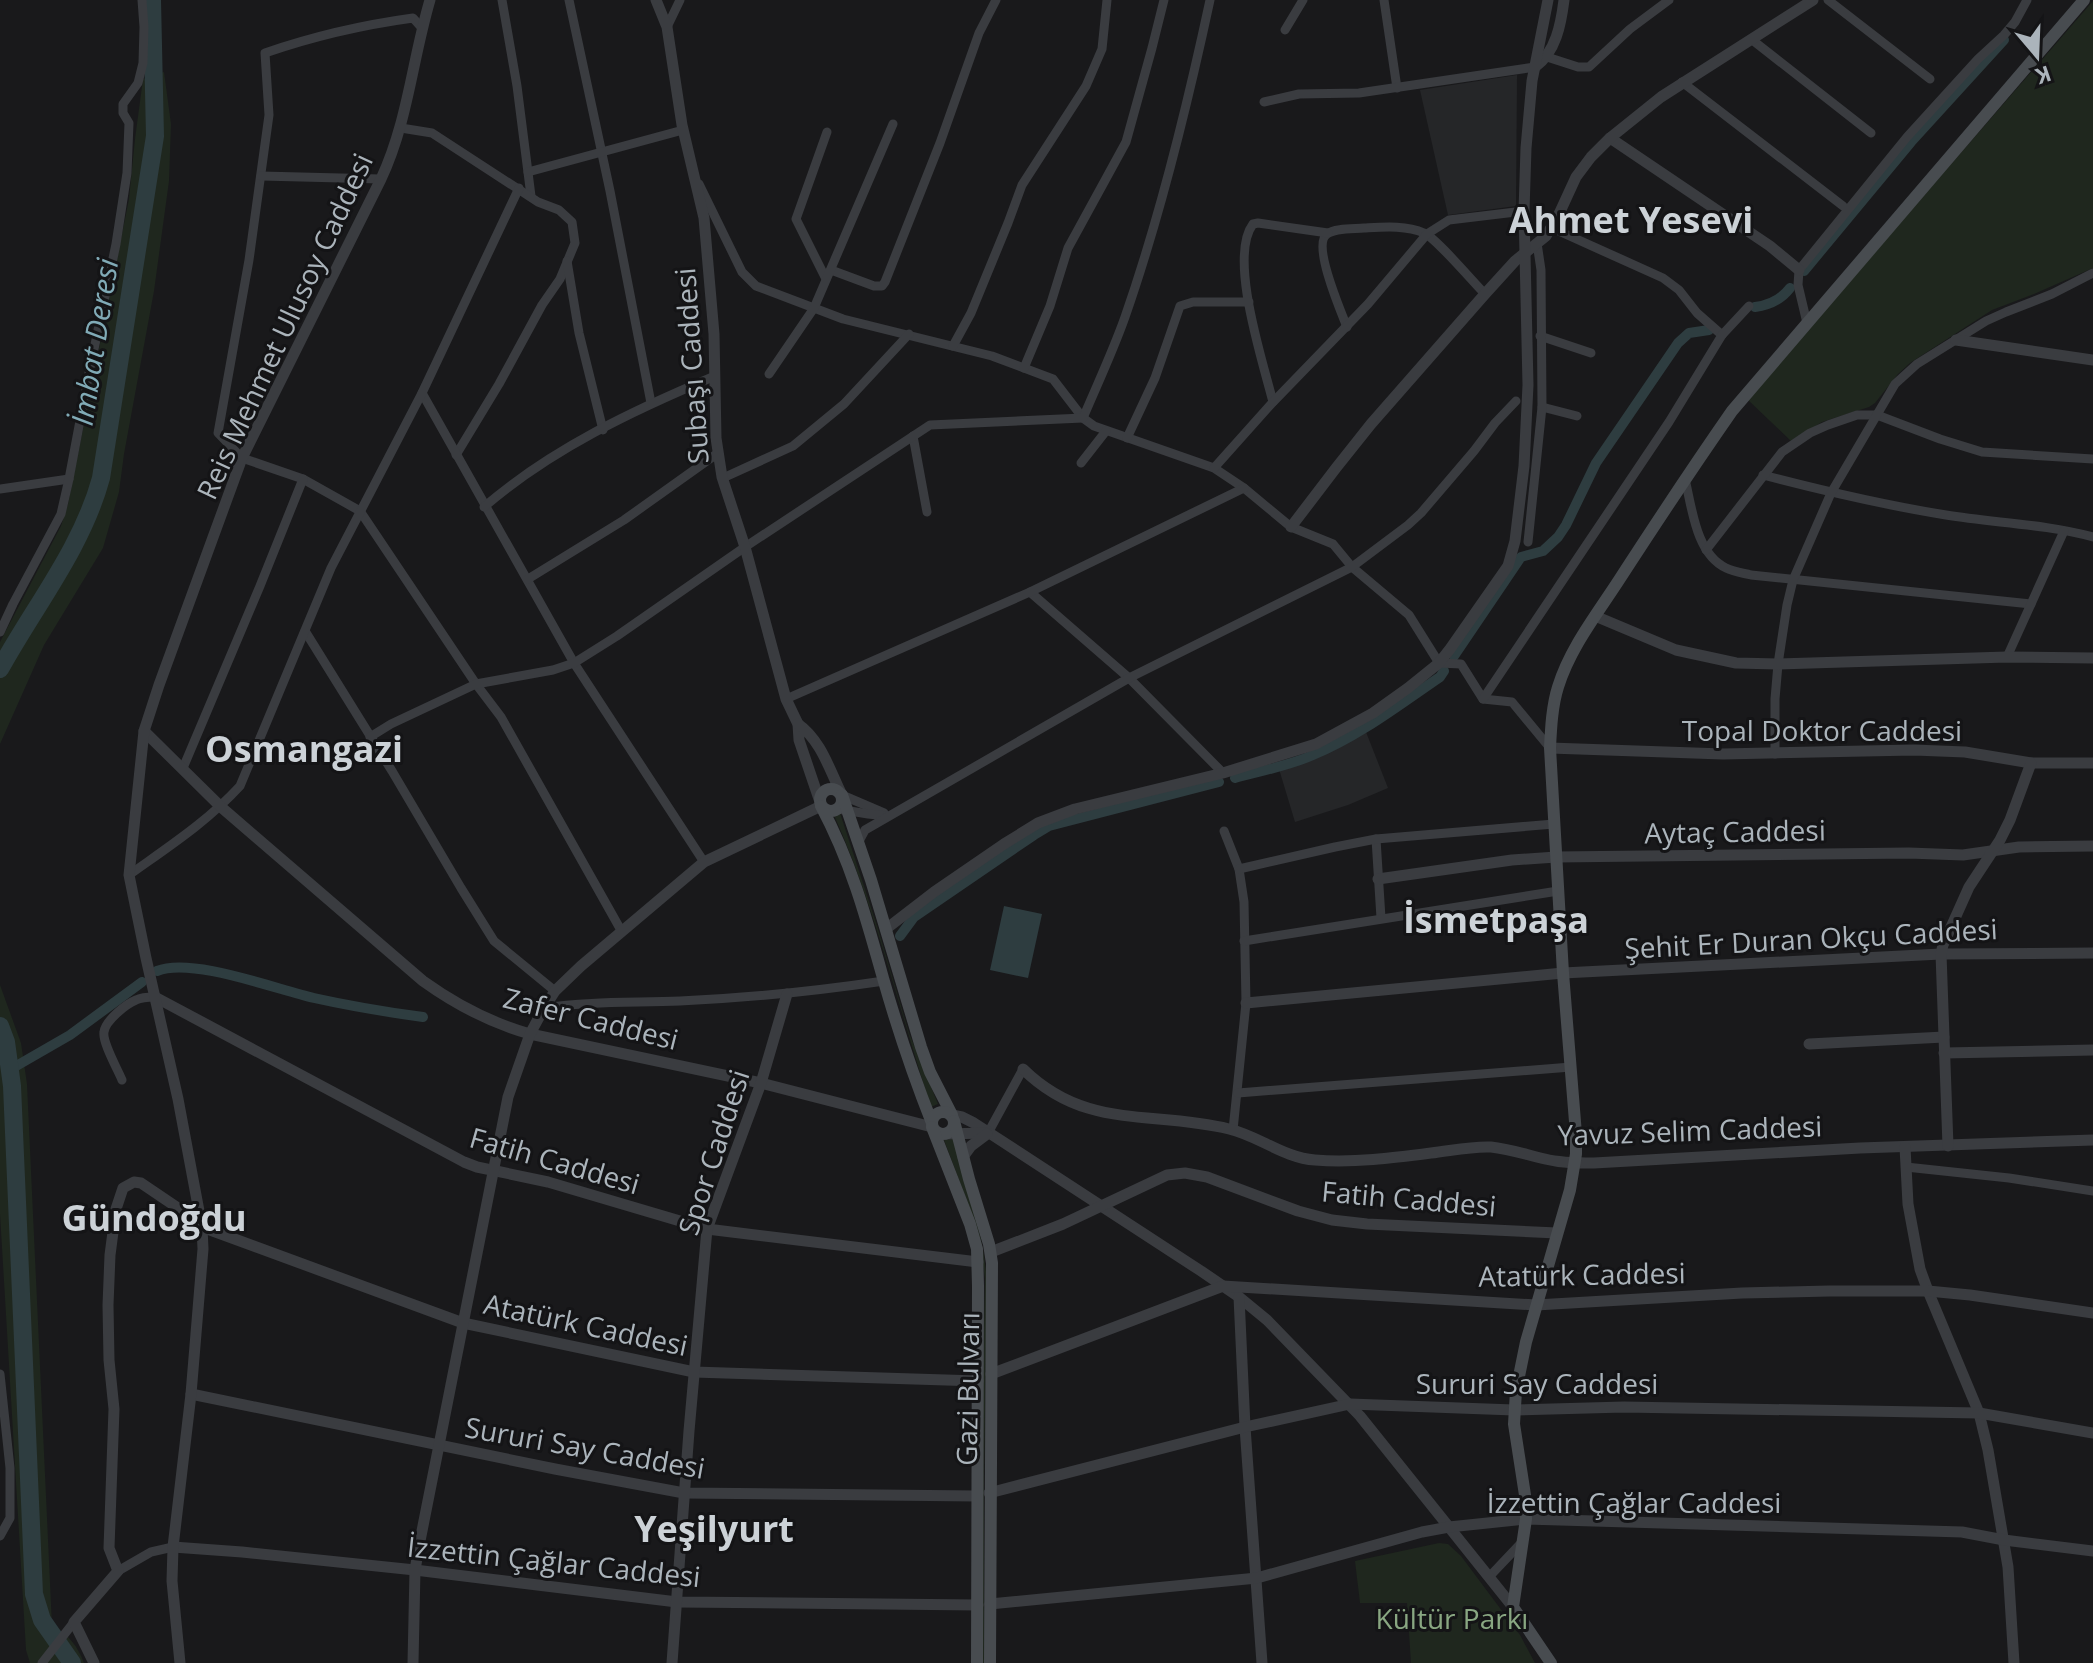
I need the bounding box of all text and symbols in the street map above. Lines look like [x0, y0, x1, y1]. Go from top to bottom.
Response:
north arrow [1997, 16, 2077, 96]
text: K [2032, 59, 2056, 93]
street label: Reis Mehmet Ulusoy Caddesi [187, 147, 381, 505]
district label: Ahmet Yesevi [1509, 195, 1753, 244]
water label: İmbat Deresi [61, 255, 127, 428]
street label: Subaşı Caddesi [665, 267, 717, 465]
street label: Topal Doktor Caddesi [1682, 711, 1962, 749]
district label: Osmangazi [205, 724, 403, 773]
street label: Aytaç Caddesi [1644, 810, 1826, 852]
district label: İsmetpaşa [1403, 895, 1589, 944]
street label: Şehit Er Duran Okçu Caddesi [1623, 909, 1999, 967]
street label: Zafer Caddesi [500, 978, 682, 1058]
street label: Spor Caddesi [668, 1065, 758, 1239]
street label: Yavuz Selim Caddesi [1557, 1106, 1823, 1154]
street label: Fatih Caddesi [466, 1118, 644, 1202]
street label: Fatih Caddesi [1320, 1171, 1498, 1225]
district label: Gündoğdu [61, 1193, 247, 1242]
street label: Atatürk Caddesi [1478, 1253, 1686, 1295]
street label: Atatürk Caddesi [481, 1284, 691, 1364]
street label: Gazi Bulvarı [947, 1312, 987, 1466]
street label: Sururi Say Caddesi [1416, 1364, 1658, 1402]
street label: Sururi Say Caddesi [462, 1407, 708, 1487]
street label: İzzettin Çağlar Caddesi [1487, 1483, 1781, 1521]
district label: Yeşilyurt [634, 1504, 794, 1553]
street label: İzzettin Çağlar Caddesi [406, 1527, 702, 1595]
park label: Kültür Parkı [1376, 1599, 1528, 1637]

